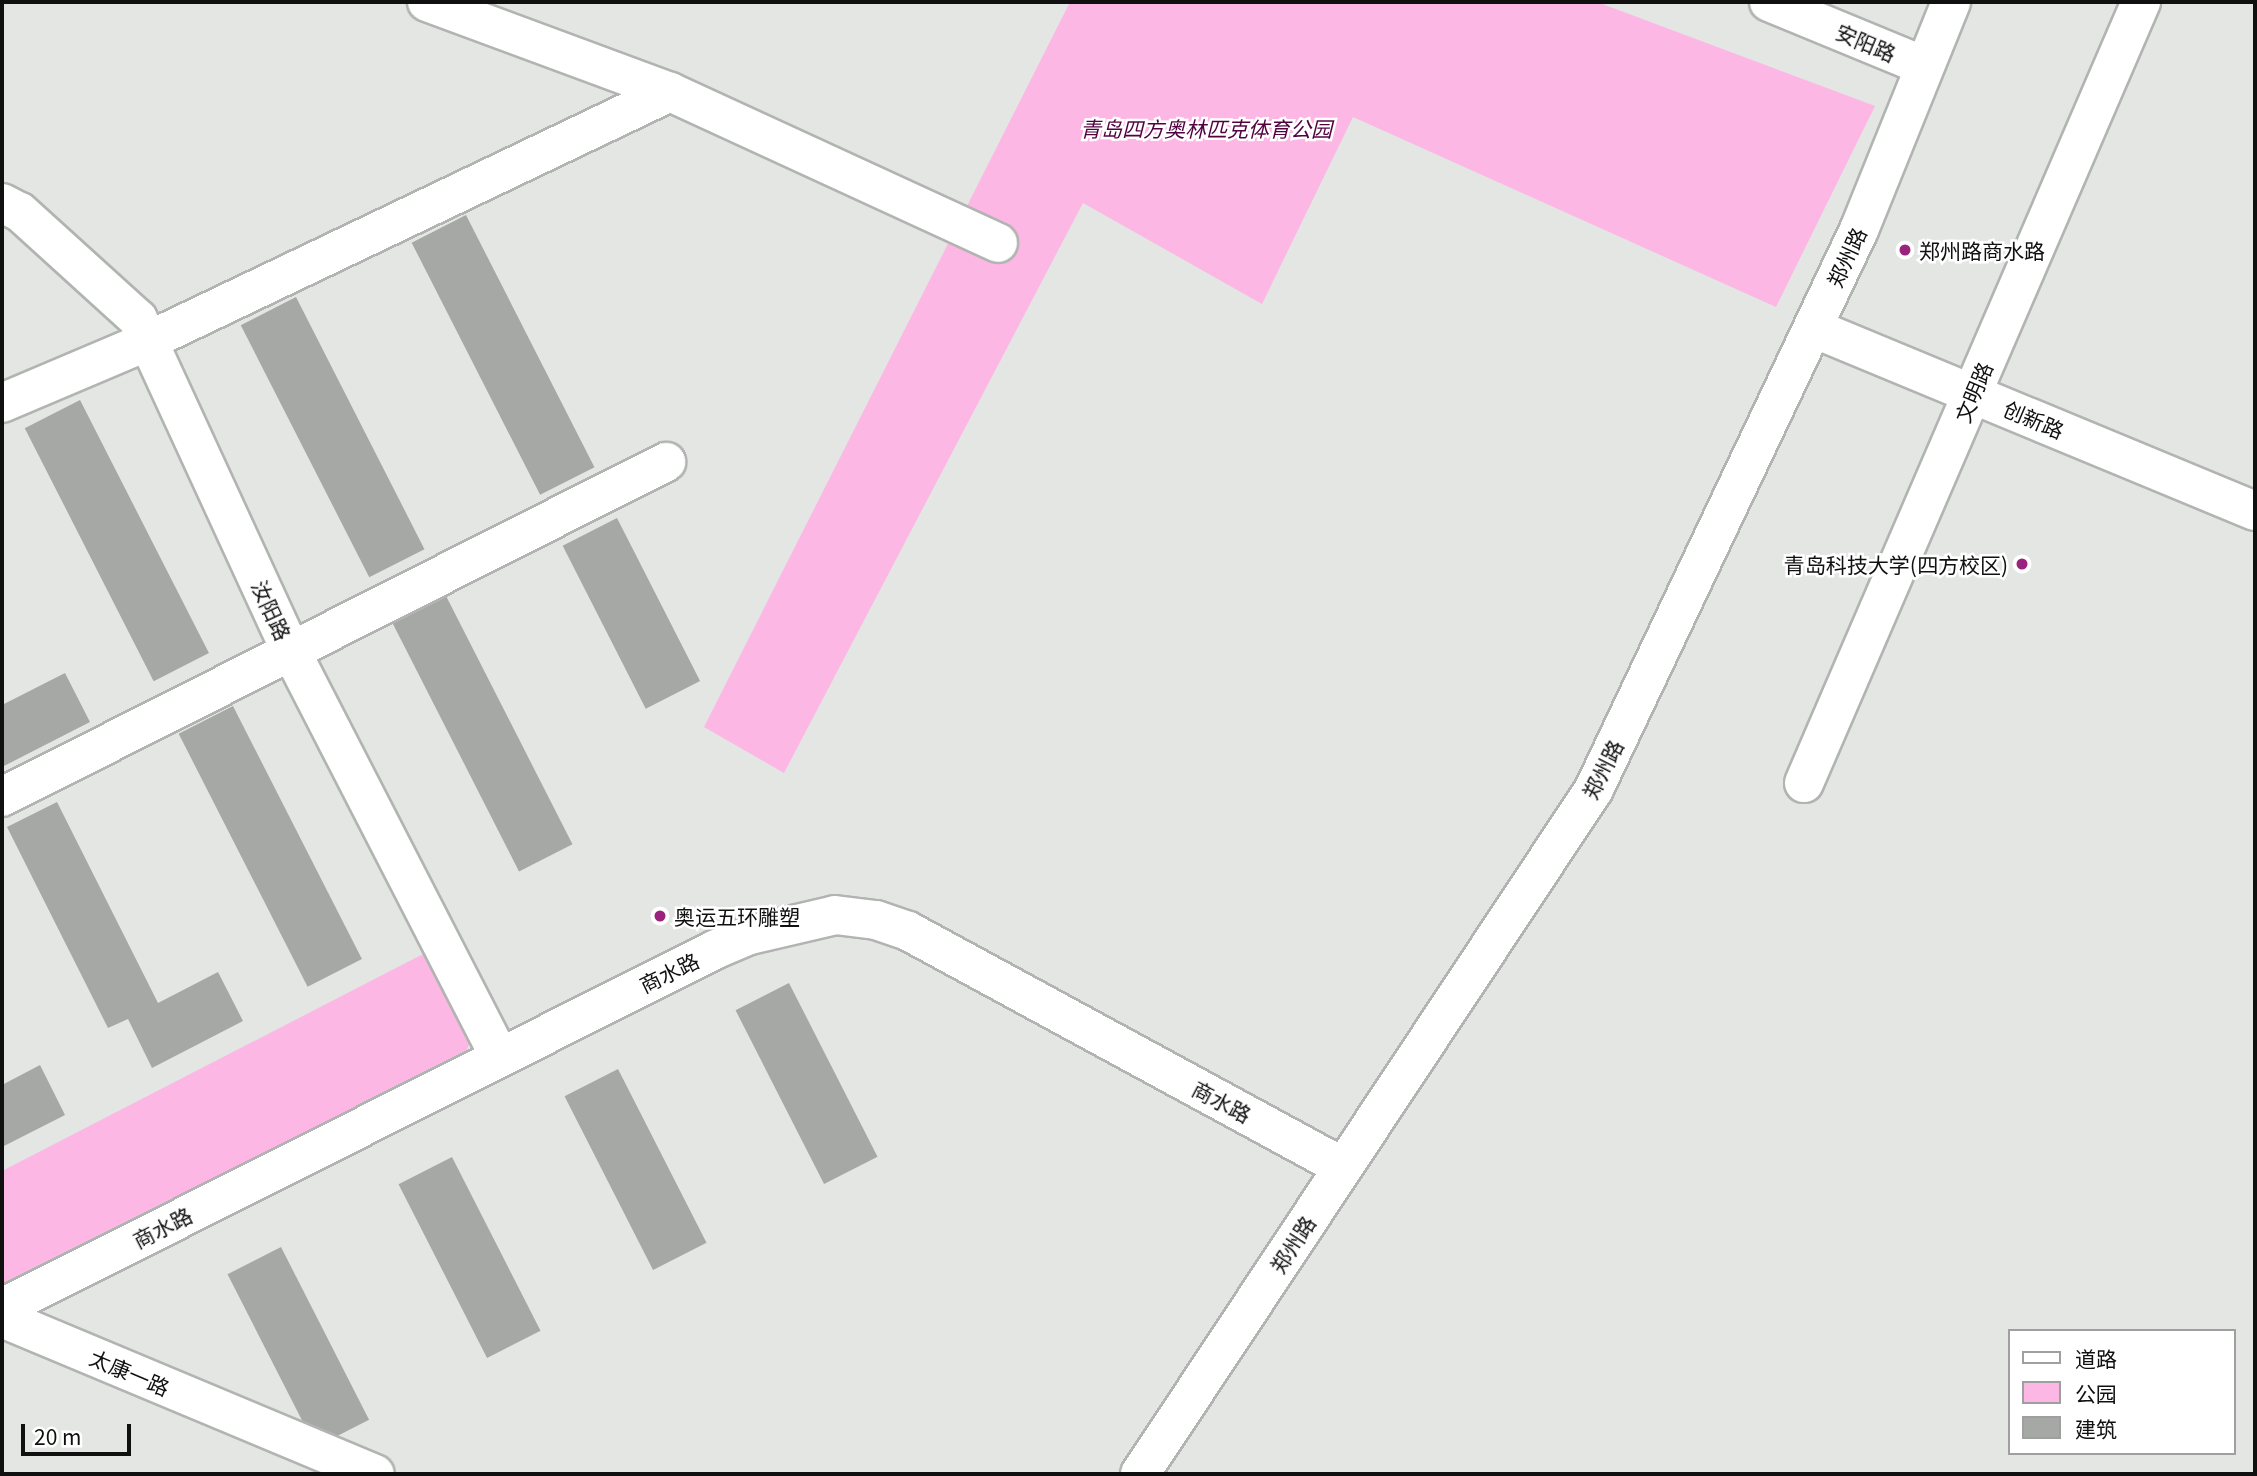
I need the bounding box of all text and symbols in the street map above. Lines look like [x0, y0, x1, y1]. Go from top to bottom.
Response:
street label: 安阳路 [1832, 18, 1900, 66]
park label: 青岛四方奥林匹克体育公园 [1080, 115, 1332, 141]
street label: 郑州路 [1821, 223, 1871, 291]
place label: 郑州路商水路 [1919, 237, 2045, 263]
marker: 郑州路商水路 [1897, 242, 1913, 258]
street label: 文明路 [1949, 358, 1997, 426]
street label: 创新路 [2000, 395, 2068, 443]
place label: 青岛科技大学(四方校区) [1784, 551, 2008, 577]
marker: 青岛科技大学(四方校区) [2014, 556, 2030, 572]
street label: 汝阳路 [247, 576, 297, 644]
street label: 郑州路 [1576, 735, 1628, 803]
place label: 奥运五环雕塑 [674, 903, 800, 929]
marker: 奥运五环雕塑 [652, 908, 668, 924]
street label: 商水路 [635, 947, 703, 997]
street label: 商水路 [1188, 1075, 1256, 1127]
street label: 商水路 [128, 1201, 196, 1253]
street label: 郑州路 [1264, 1211, 1320, 1277]
legend [2008, 1329, 2236, 1455]
text: 道路 [2075, 1343, 2117, 1373]
street label: 太康一路 [86, 1344, 174, 1400]
text: 公园 [2075, 1378, 2117, 1408]
scale bar [24, 1410, 135, 1454]
text: 建筑 [2075, 1413, 2117, 1443]
text: 20 m [34, 1421, 81, 1451]

